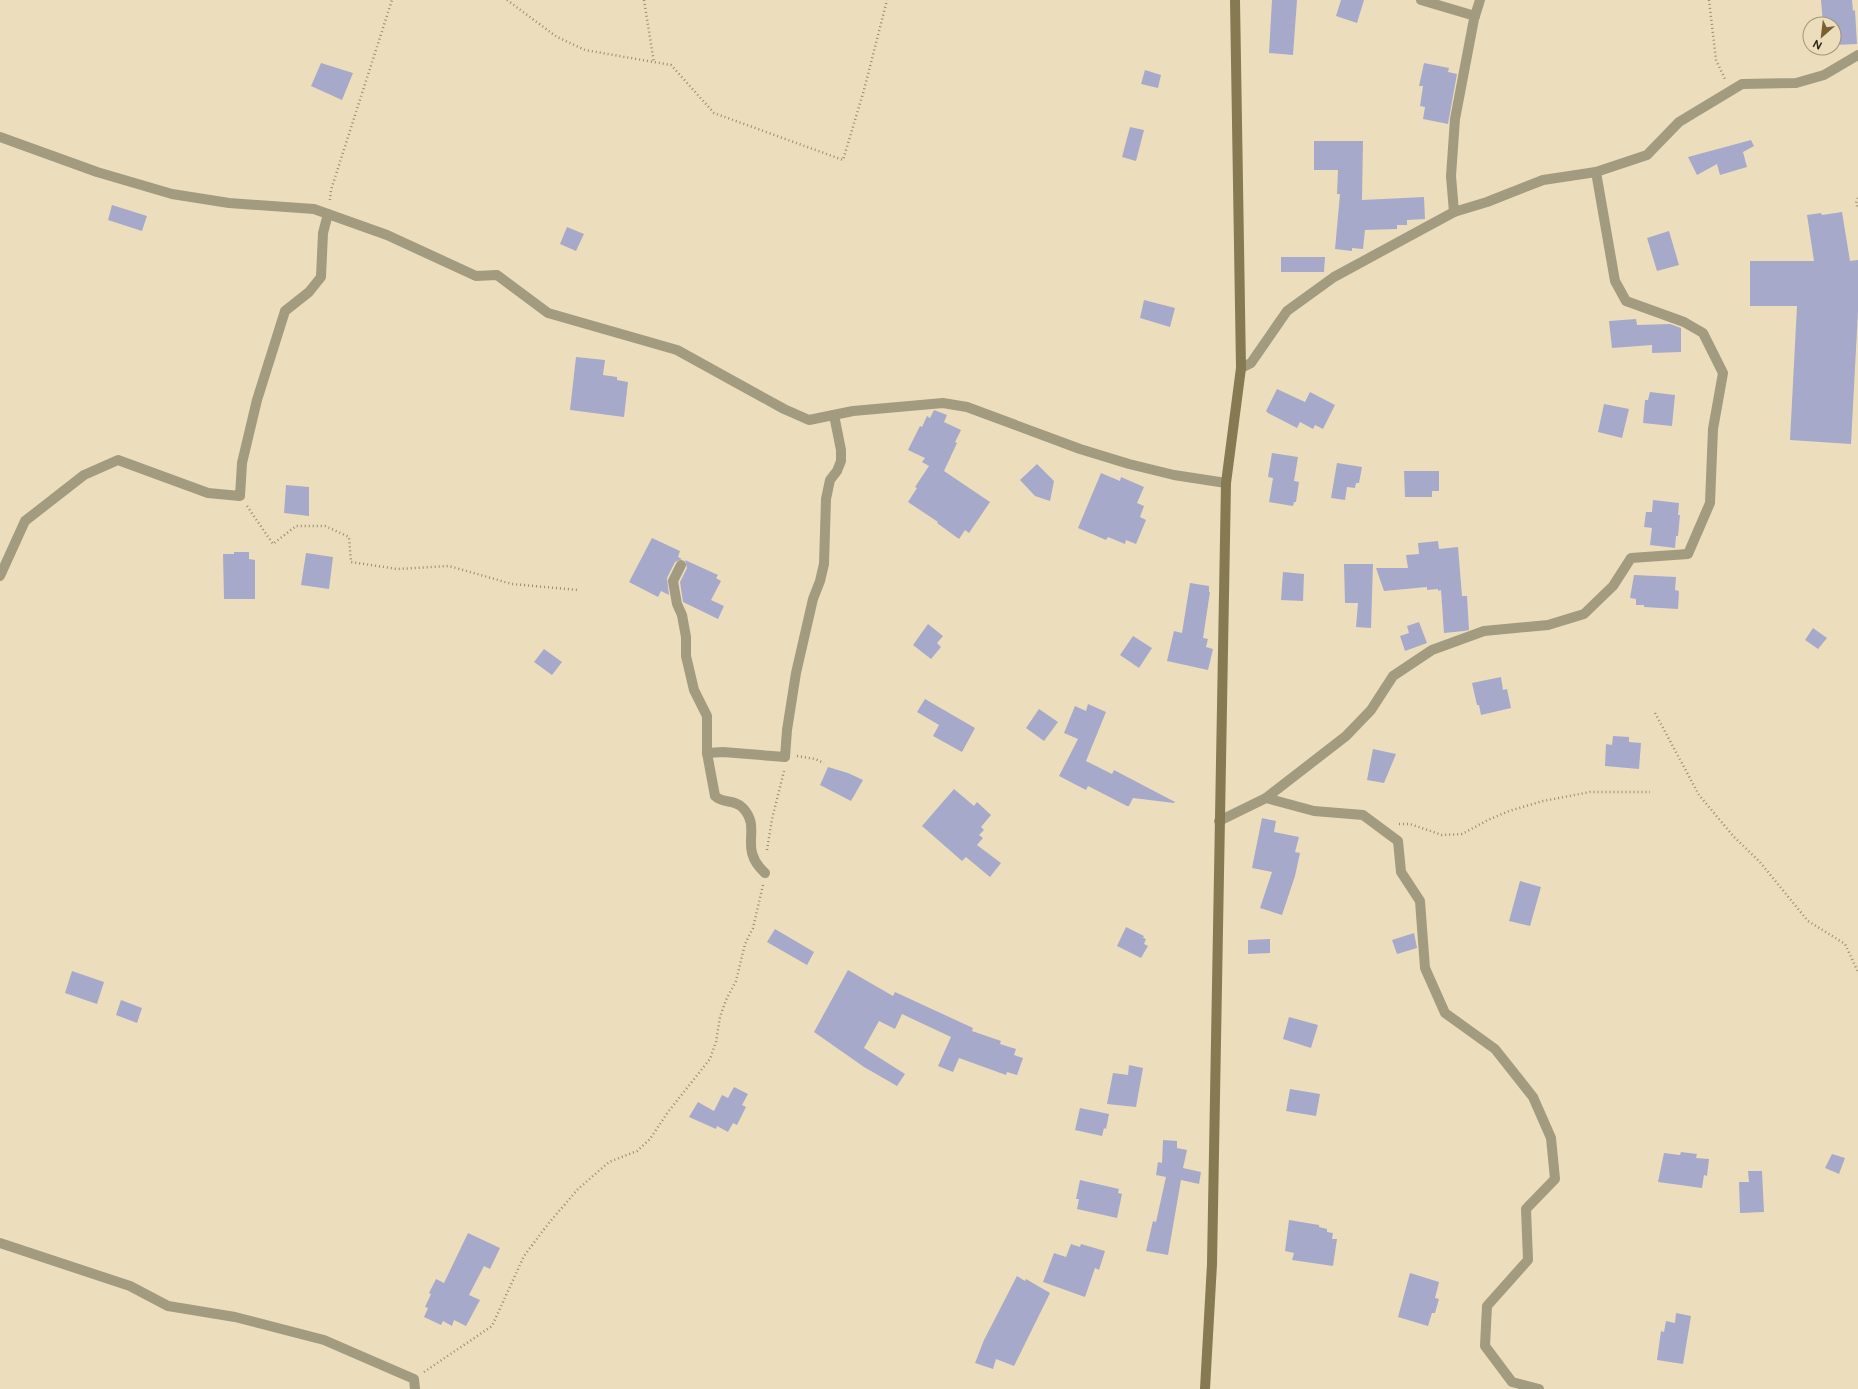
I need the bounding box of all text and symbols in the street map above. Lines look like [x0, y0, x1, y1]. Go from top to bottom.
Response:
north arrow [1802, 16, 1842, 56]
text: N [1811, 37, 1824, 52]

